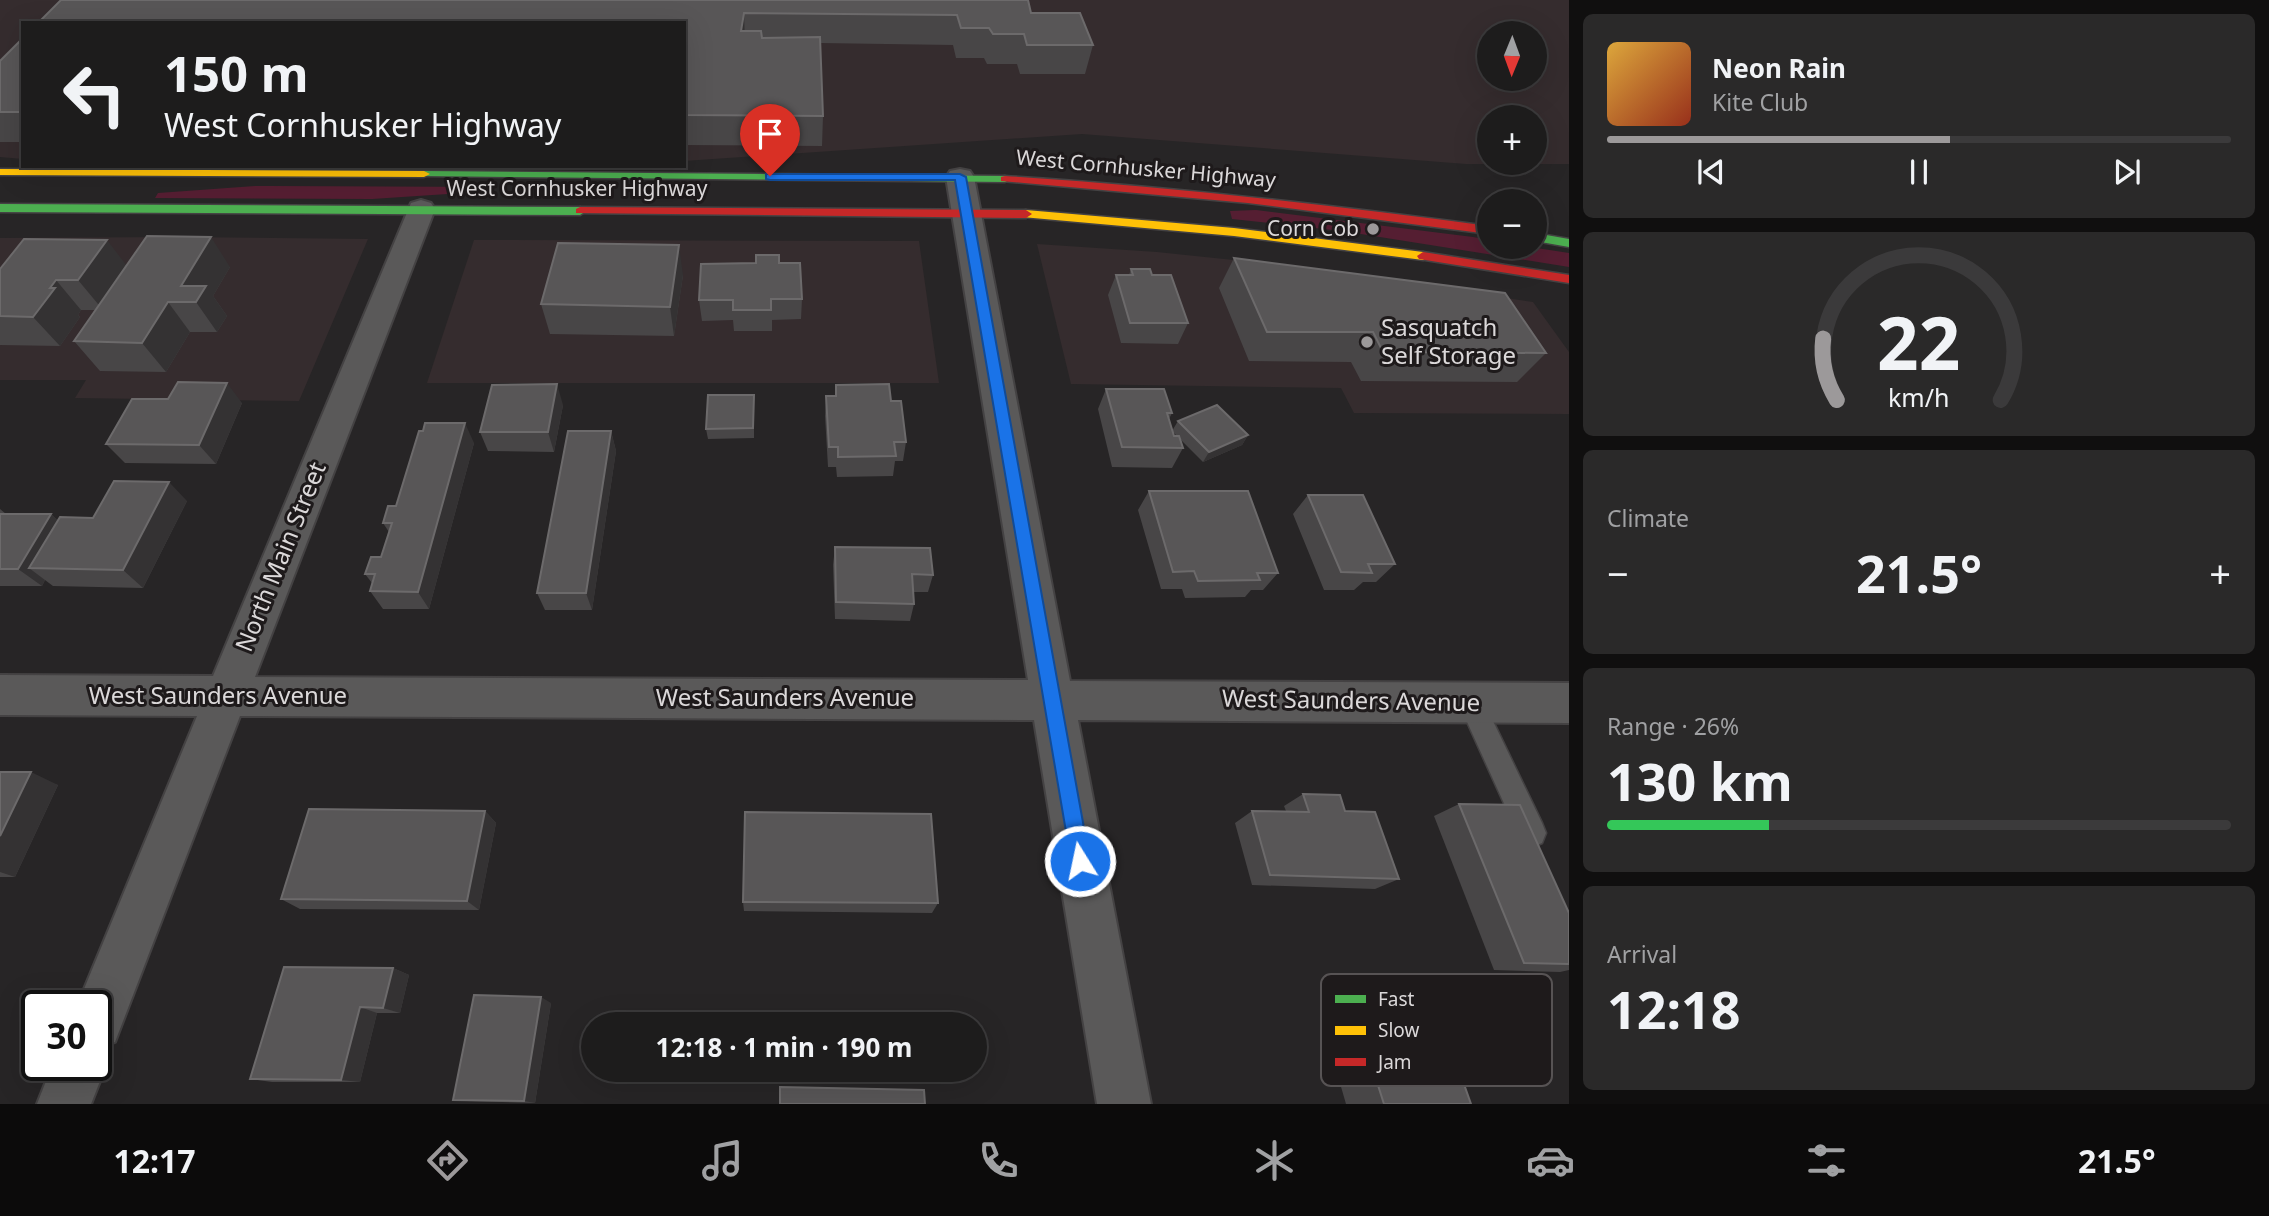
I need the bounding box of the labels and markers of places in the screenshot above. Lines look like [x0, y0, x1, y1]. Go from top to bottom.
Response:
pin [740, 104, 800, 176]
place label: Corn Cob [1267, 214, 1359, 242]
marker: Corn Cob [1365, 221, 1381, 237]
place label: Sasquatch Self Storage [1381, 310, 1516, 371]
marker: Sasquatch Self Storage [1359, 334, 1375, 350]

